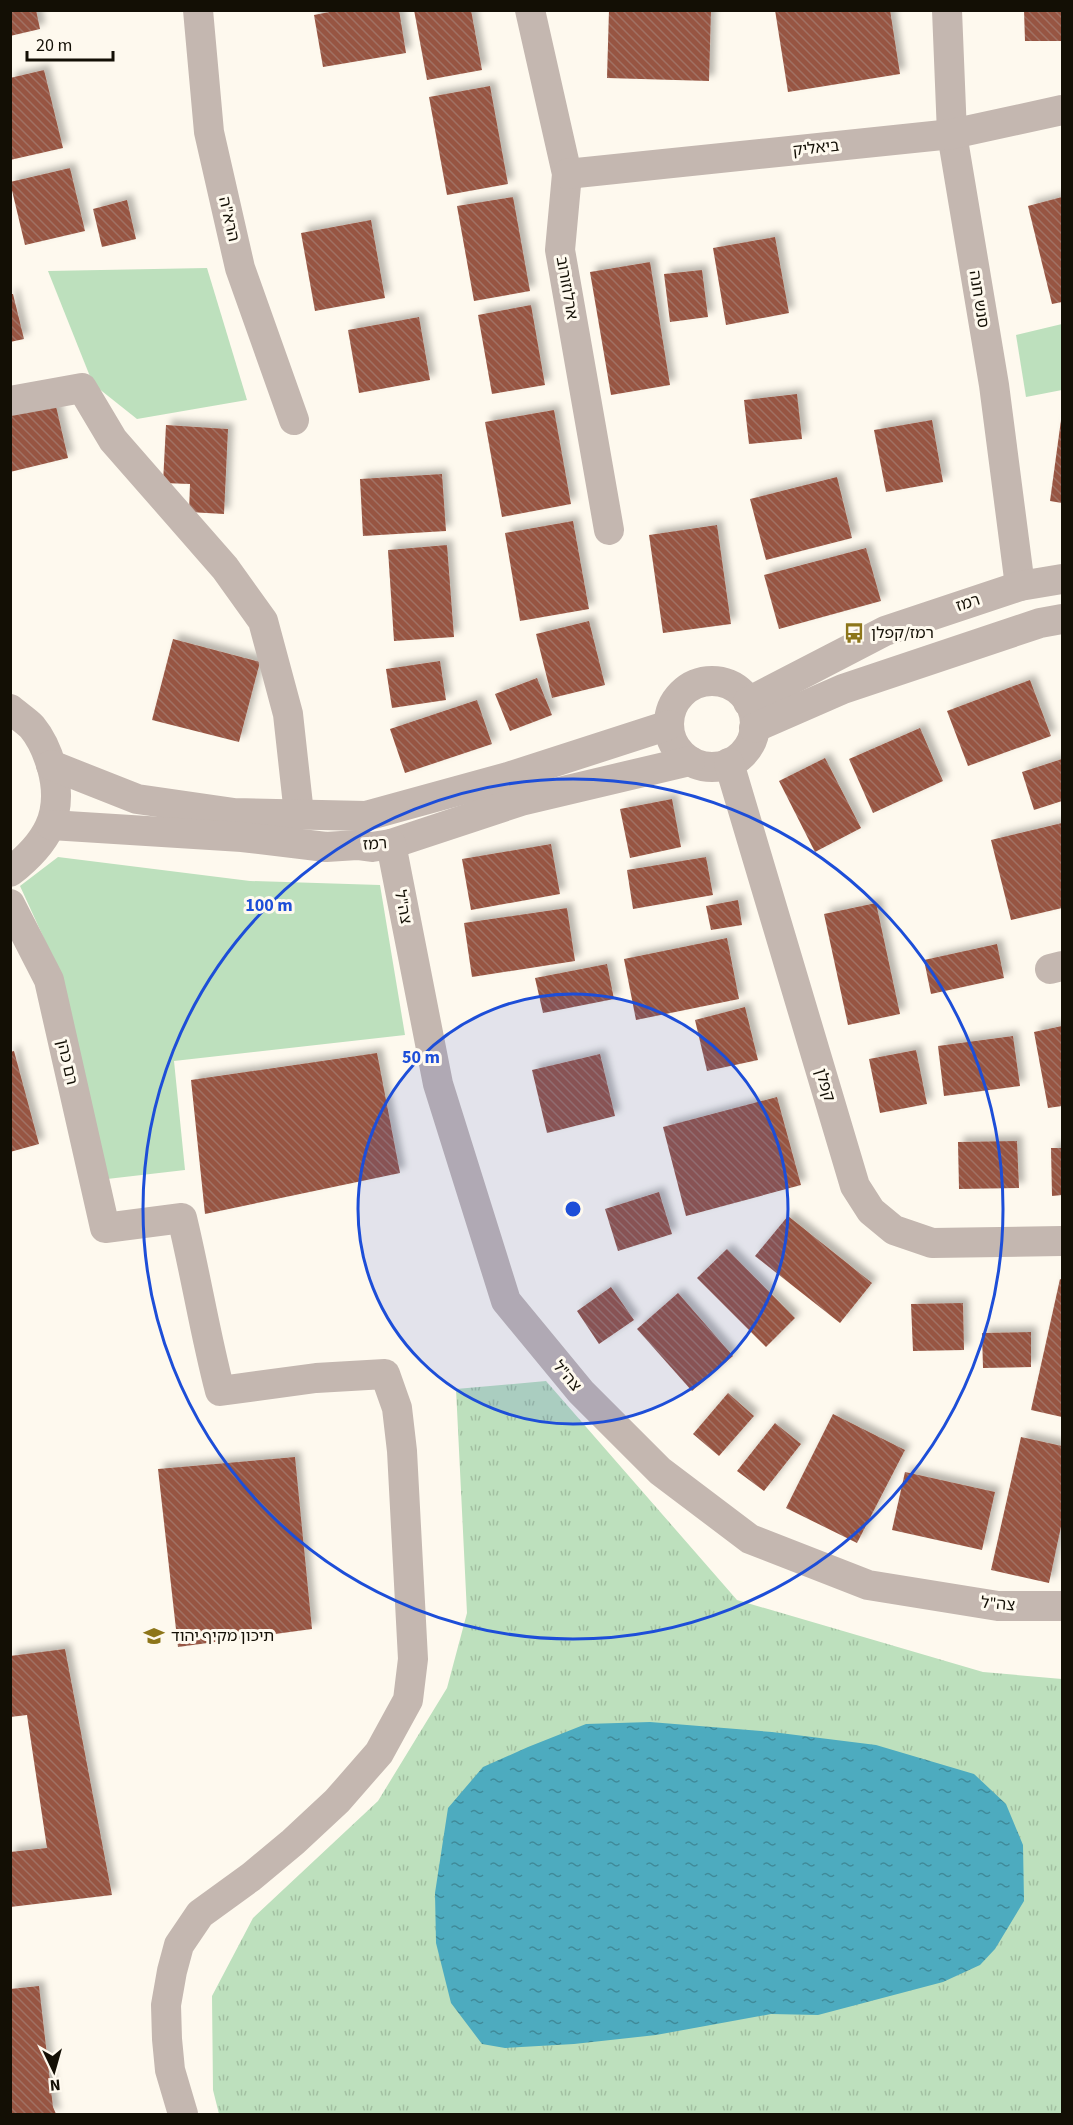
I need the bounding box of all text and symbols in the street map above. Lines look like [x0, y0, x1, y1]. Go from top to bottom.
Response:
scale bar [27, 24, 112, 62]
text: 20 m [36, 33, 72, 58]
street label: ביאליק [791, 135, 841, 161]
street label: הרא"ה [213, 194, 245, 244]
street label: ארלוזורוב [551, 255, 583, 321]
street label: סנש חנה [964, 269, 994, 329]
street label: רמז [953, 589, 983, 617]
bus stop icon: רמז/קפלן [842, 621, 866, 645]
place label: רמז/קפלן [871, 622, 934, 644]
street label: רמז [362, 832, 388, 856]
street label: צה"ל [389, 888, 417, 926]
text: 100 m [245, 893, 293, 918]
street label: רם כהן [51, 1037, 83, 1087]
text: 50 m [402, 1045, 440, 1070]
street label: קפלן [810, 1066, 840, 1104]
centre of rings [563, 1199, 583, 1219]
street label: צה"ל [548, 1356, 586, 1396]
street label: צה"ל [980, 1592, 1016, 1616]
school or university icon: תיכון מקיף יהוד [142, 1624, 166, 1648]
place label: תיכון מקיף יהוד [171, 1625, 274, 1647]
north arrow [24, 2041, 84, 2101]
text: N [49, 2074, 61, 2096]

